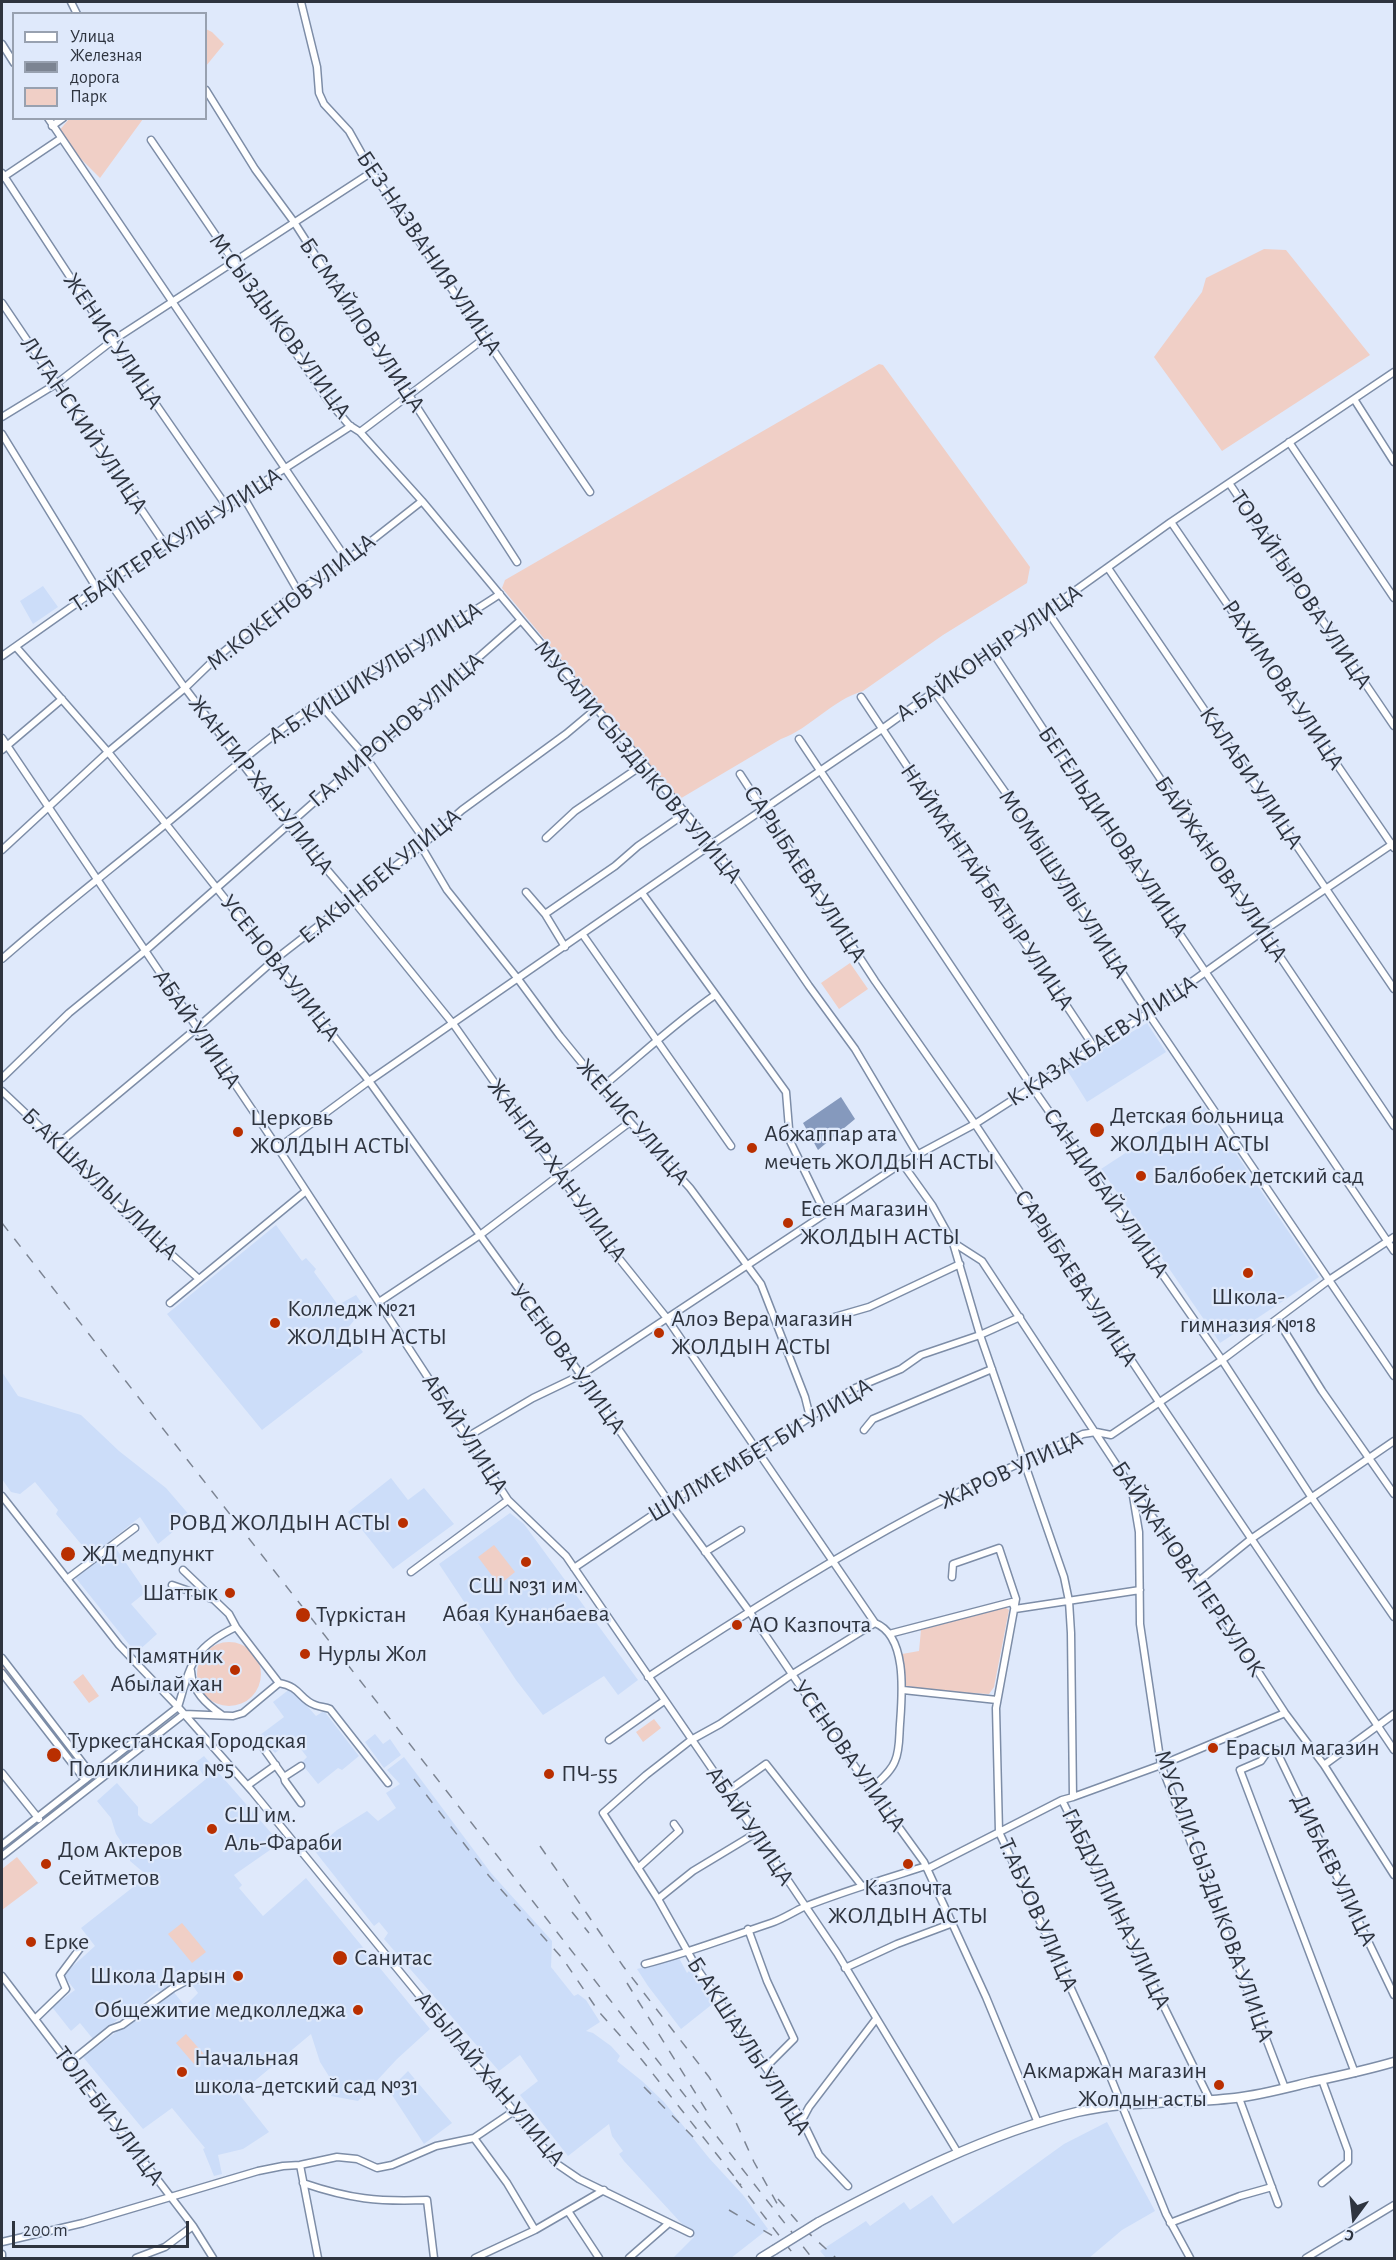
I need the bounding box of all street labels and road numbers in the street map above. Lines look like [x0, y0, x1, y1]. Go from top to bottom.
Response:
street label: БЕЗ НАЗВАНИЯ УЛИЦА [350, 145, 508, 361]
street label: М.СЫЗДЫКОВ УЛИЦА [203, 227, 357, 425]
street label: Б.СМАЙЛОВ УЛИЦА [293, 232, 431, 418]
street label: ЖЕНИС УЛИЦА [57, 267, 169, 415]
street label: ЛУГАНСКИЙ УЛИЦА [14, 331, 154, 519]
street label: Т.БАЙТЕРЕКУЛЫ УЛИЦА [65, 461, 287, 619]
street label: ТОРАЙГЫРОВА УЛИЦА [1224, 485, 1378, 695]
street label: М.КОКЕНОВ УЛИЦА [201, 527, 381, 677]
street label: А.БАЙКОНЫР УЛИЦА [890, 578, 1088, 728]
street label: А.Б.КИШИКУЛЫ УЛИЦА [263, 595, 487, 751]
street label: РАХИМОВА УЛИЦА [1215, 595, 1351, 775]
street label: МУСАЛИ СЫЗДЫКОВА УЛИЦА [528, 634, 748, 890]
street label: Г.А.МИРОНОВ УЛИЦА [303, 646, 489, 814]
street label: ЖАНГИР ХАН УЛИЦА [182, 690, 340, 880]
street label: КАЛАБИ УЛИЦА [1193, 701, 1309, 855]
street label: БЕГЕЛЬДИНОВА УЛИЦА [1032, 721, 1194, 943]
street label: НАЙМАНТАЙ БАТЫР УЛИЦА [894, 758, 1080, 1016]
street label: БАЙЖАНОВА УЛИЦА [1148, 771, 1294, 967]
street label: САРЫБАЕВА УЛИЦА [737, 780, 873, 968]
street label: МОМЫШУЛЫ УЛИЦА [992, 784, 1136, 984]
street label: Е.АКЫНБЕК УЛИЦА [293, 802, 467, 950]
street label: УСЕНОВА УЛИЦА [214, 889, 346, 1047]
street label: АБАЙ УЛИЦА [147, 964, 247, 1094]
street label: К.КАЗАКБАЕВ УЛИЦА [1002, 969, 1202, 1113]
street label: ЖЕНИС УЛИЦА [570, 1053, 696, 1191]
street label: ЖАНГИР ХАН УЛИЦА [481, 1073, 633, 1267]
street label: Б.АКШАУЛЫ УЛИЦА [16, 1102, 184, 1266]
street label: САНДИБАЙ УЛИЦА [1037, 1103, 1175, 1283]
street label: САРЫБАЕВА УЛИЦА [1008, 1184, 1144, 1372]
street label: УСЕНОВА УЛИЦА [504, 1278, 632, 1440]
street label: АБАЙ УЛИЦА [415, 1368, 515, 1500]
street label: ШИЛМЕМБЕТ БИ УЛИЦА [643, 1372, 877, 1528]
street label: ЖАРОВ УЛИЦА [935, 1424, 1087, 1516]
street label: БАЙЖАНОВА ПЕРЕУЛОК [1105, 1456, 1271, 1682]
street label: УСЕНОВА УЛИЦА [786, 1675, 912, 1837]
street label: МУСАЛИ СЫЗДЫКОВА УЛИЦА [1148, 1746, 1280, 2046]
street label: АБАЙ УЛИЦА [700, 1761, 800, 1891]
street label: ДИБАЕВ УЛИЦА [1285, 1789, 1383, 1951]
street label: ГАБДУЛЛИНА УЛИЦА [1055, 1804, 1177, 2014]
street label: Т.АБУОВ УЛИЦА [991, 1834, 1085, 1996]
street label: Б.АКШАУЛЫ УЛИЦА [681, 1951, 817, 2141]
street label: АБЫЛАЙ ХАН УЛИЦА [409, 1986, 571, 2172]
street label: ТОЛЕ БИ УЛИЦА [47, 2041, 171, 2191]

